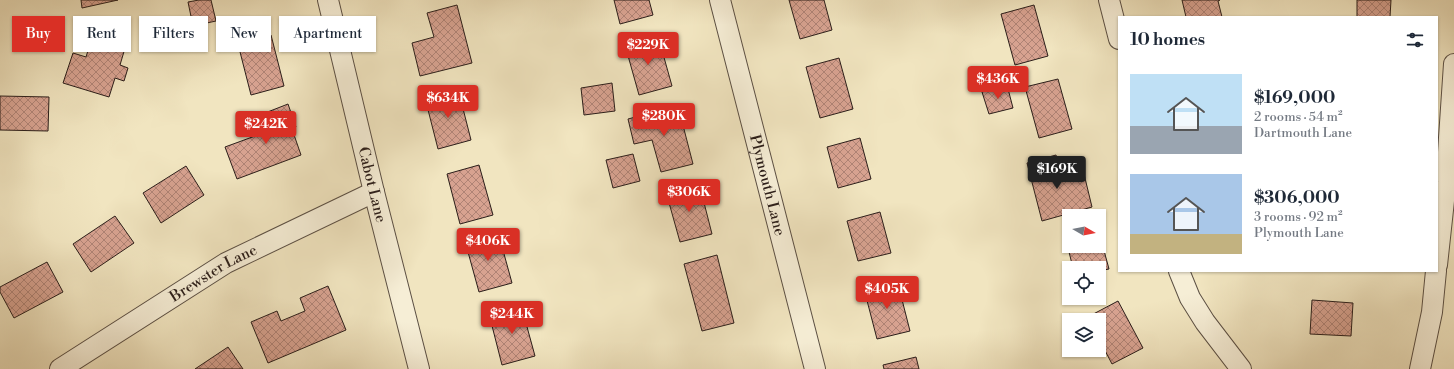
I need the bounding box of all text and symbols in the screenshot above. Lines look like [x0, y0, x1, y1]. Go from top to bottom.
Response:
chip: Buy [12, 16, 65, 52]
chip: Rent [73, 16, 131, 52]
chip: Filters [139, 16, 208, 52]
chip: New [216, 16, 271, 52]
chip: Apartment [279, 16, 376, 52]
text: 10 homes [1130, 29, 1205, 51]
icon: filters [1404, 29, 1426, 51]
pin: $229K [620, 32, 676, 66]
text: $229K [627, 37, 669, 53]
pin: $436K [970, 66, 1026, 100]
text: $436K [977, 71, 1020, 87]
pin: $634K [420, 85, 476, 119]
text: $169,000 [1254, 87, 1335, 109]
text: $634K [426, 90, 470, 106]
icon: home [1162, 90, 1210, 138]
pin: $280K [636, 103, 692, 137]
text: $280K [642, 108, 686, 124]
text: 2 rooms · 54 m² [1254, 109, 1343, 125]
pin: $242K [238, 111, 294, 145]
text: $242K [244, 116, 288, 132]
text: Dartmouth Lane [1254, 125, 1352, 141]
street label: Plymouth Lane [745, 132, 790, 238]
street label: Cabot Lane [354, 145, 391, 225]
pin: $169K [1029, 156, 1085, 190]
text: $169K [1037, 161, 1077, 177]
pin: $306K [661, 179, 717, 213]
text: $306K [667, 184, 711, 200]
text: $306,000 [1254, 187, 1340, 209]
icon: home [1162, 190, 1210, 238]
north arrow [1062, 209, 1106, 253]
map controls [1062, 209, 1106, 357]
text: 3 rooms · 92 m² [1254, 209, 1342, 225]
text: Plymouth Lane [1254, 225, 1344, 241]
pin: $406K [460, 228, 516, 262]
text: $406K [466, 233, 510, 249]
street label: Brewster Lane [165, 240, 260, 307]
button: locate [1062, 261, 1106, 305]
pin: $405K [859, 276, 915, 310]
text: $405K [865, 281, 909, 297]
pin: $244K [484, 301, 540, 335]
text: $244K [490, 306, 534, 322]
button: layers [1062, 313, 1106, 357]

